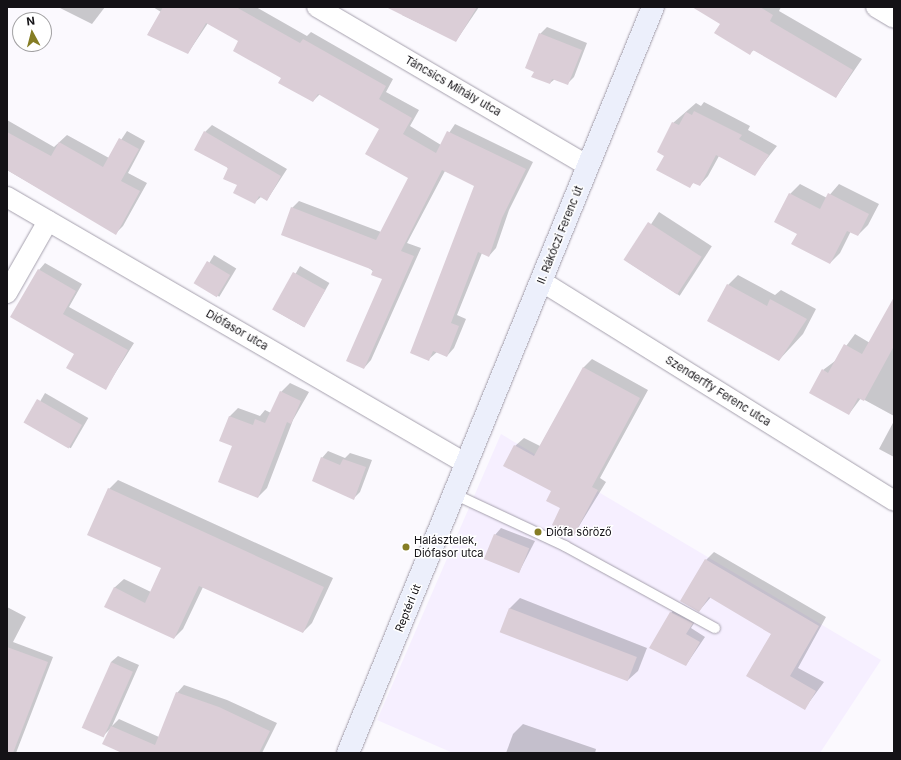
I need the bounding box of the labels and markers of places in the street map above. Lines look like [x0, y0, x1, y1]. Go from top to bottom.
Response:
place label: Diófa söröző [546, 525, 612, 539]
marker: Diófa söröző [533, 527, 543, 537]
place label: Halásztelek, Diófasor utca [414, 534, 483, 560]
marker: Halásztelek, Diófasor utca [401, 542, 411, 552]

